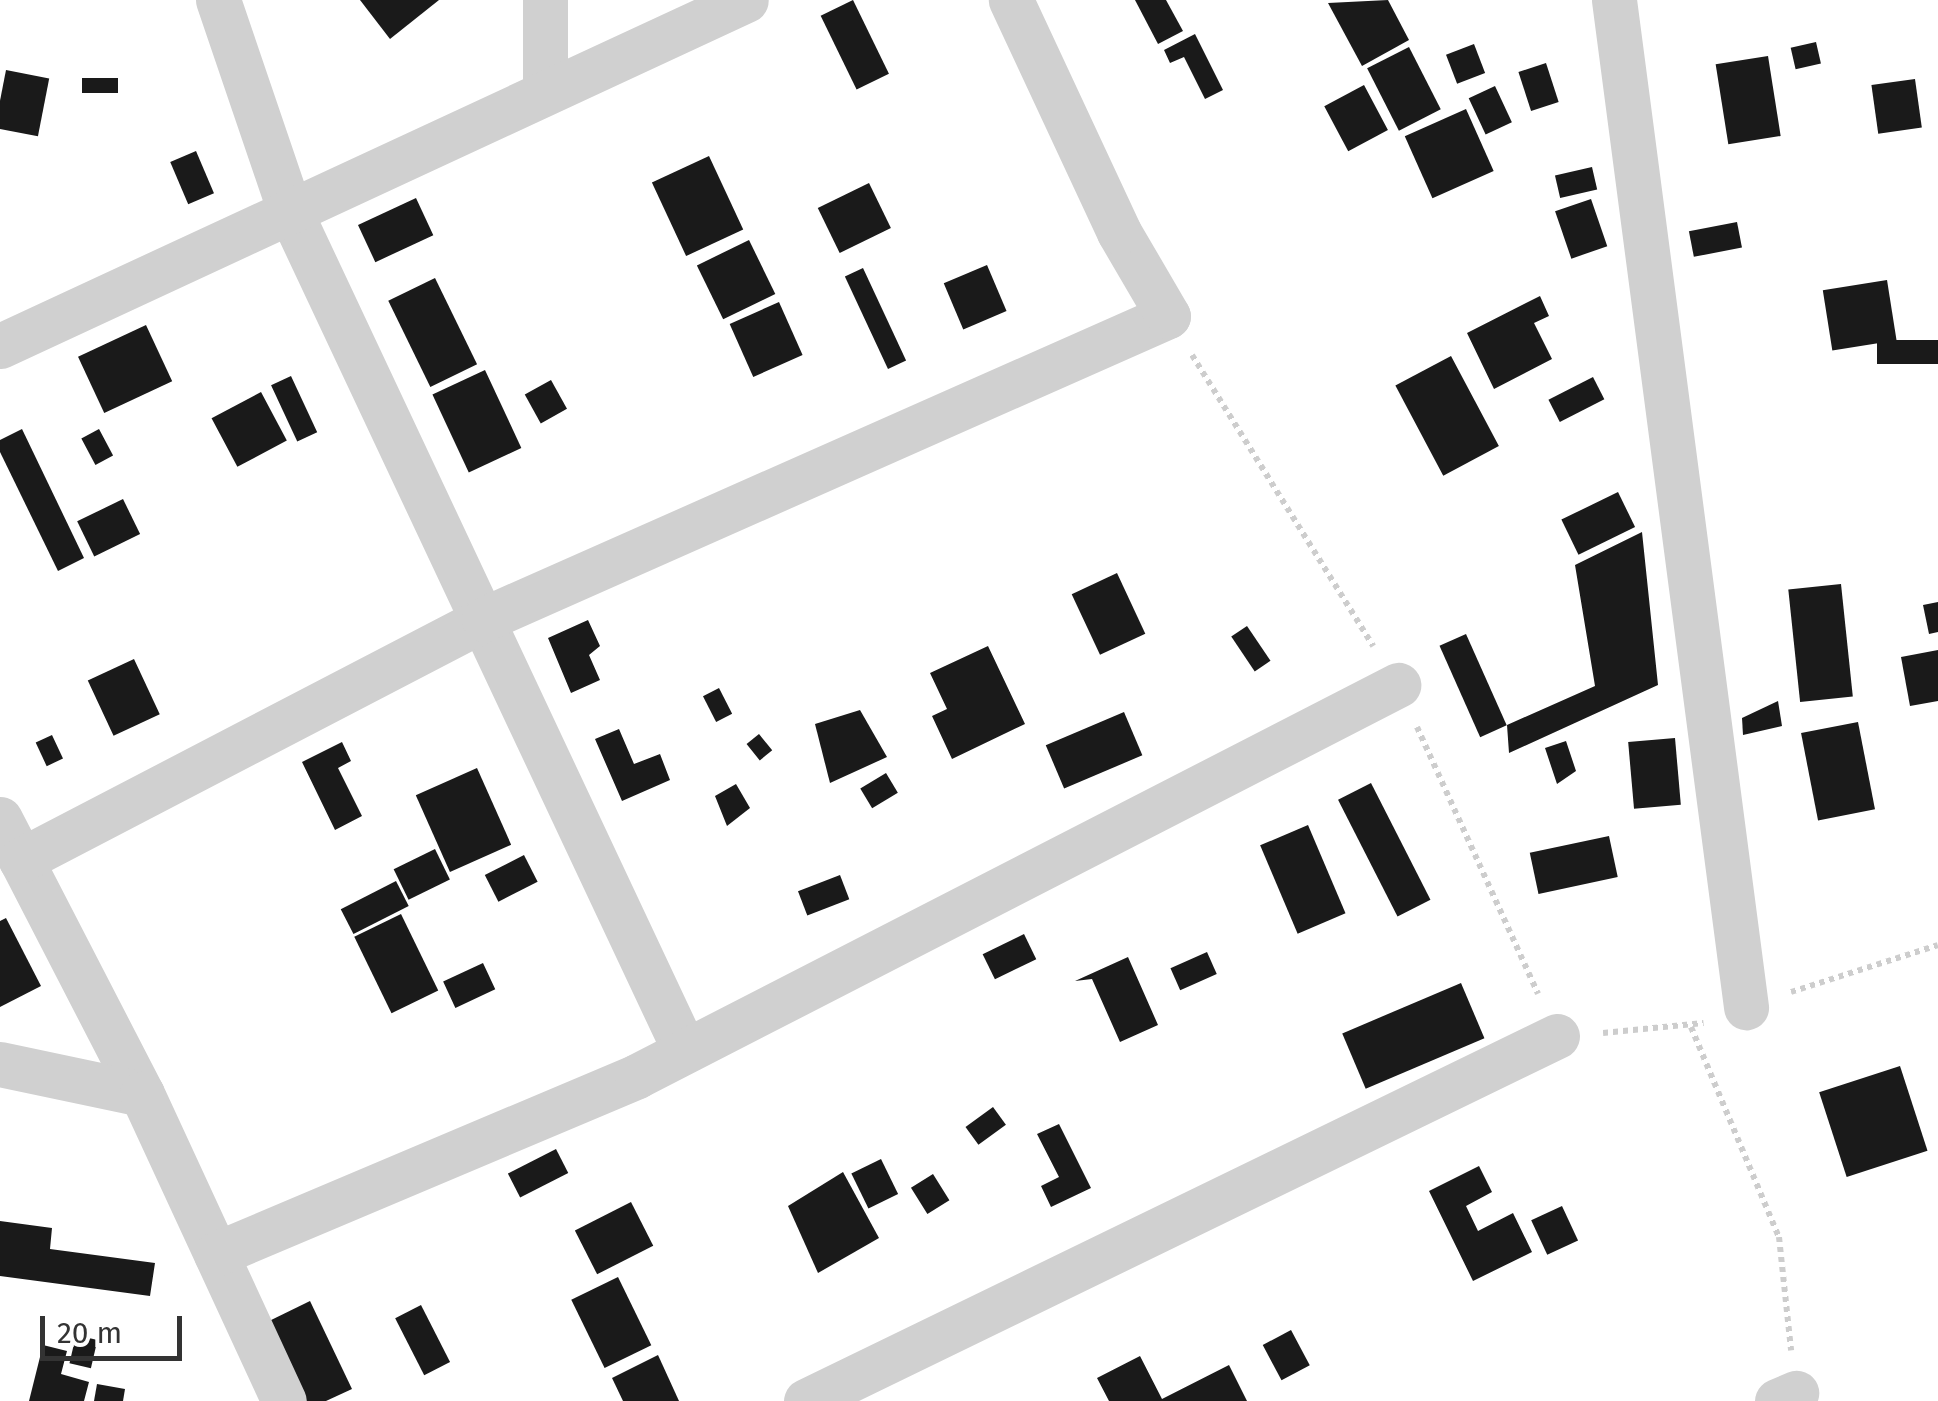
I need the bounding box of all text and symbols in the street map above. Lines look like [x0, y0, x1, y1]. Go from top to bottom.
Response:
scale bar [45, 1296, 188, 1358]
text: 20 m [57, 1315, 122, 1351]

